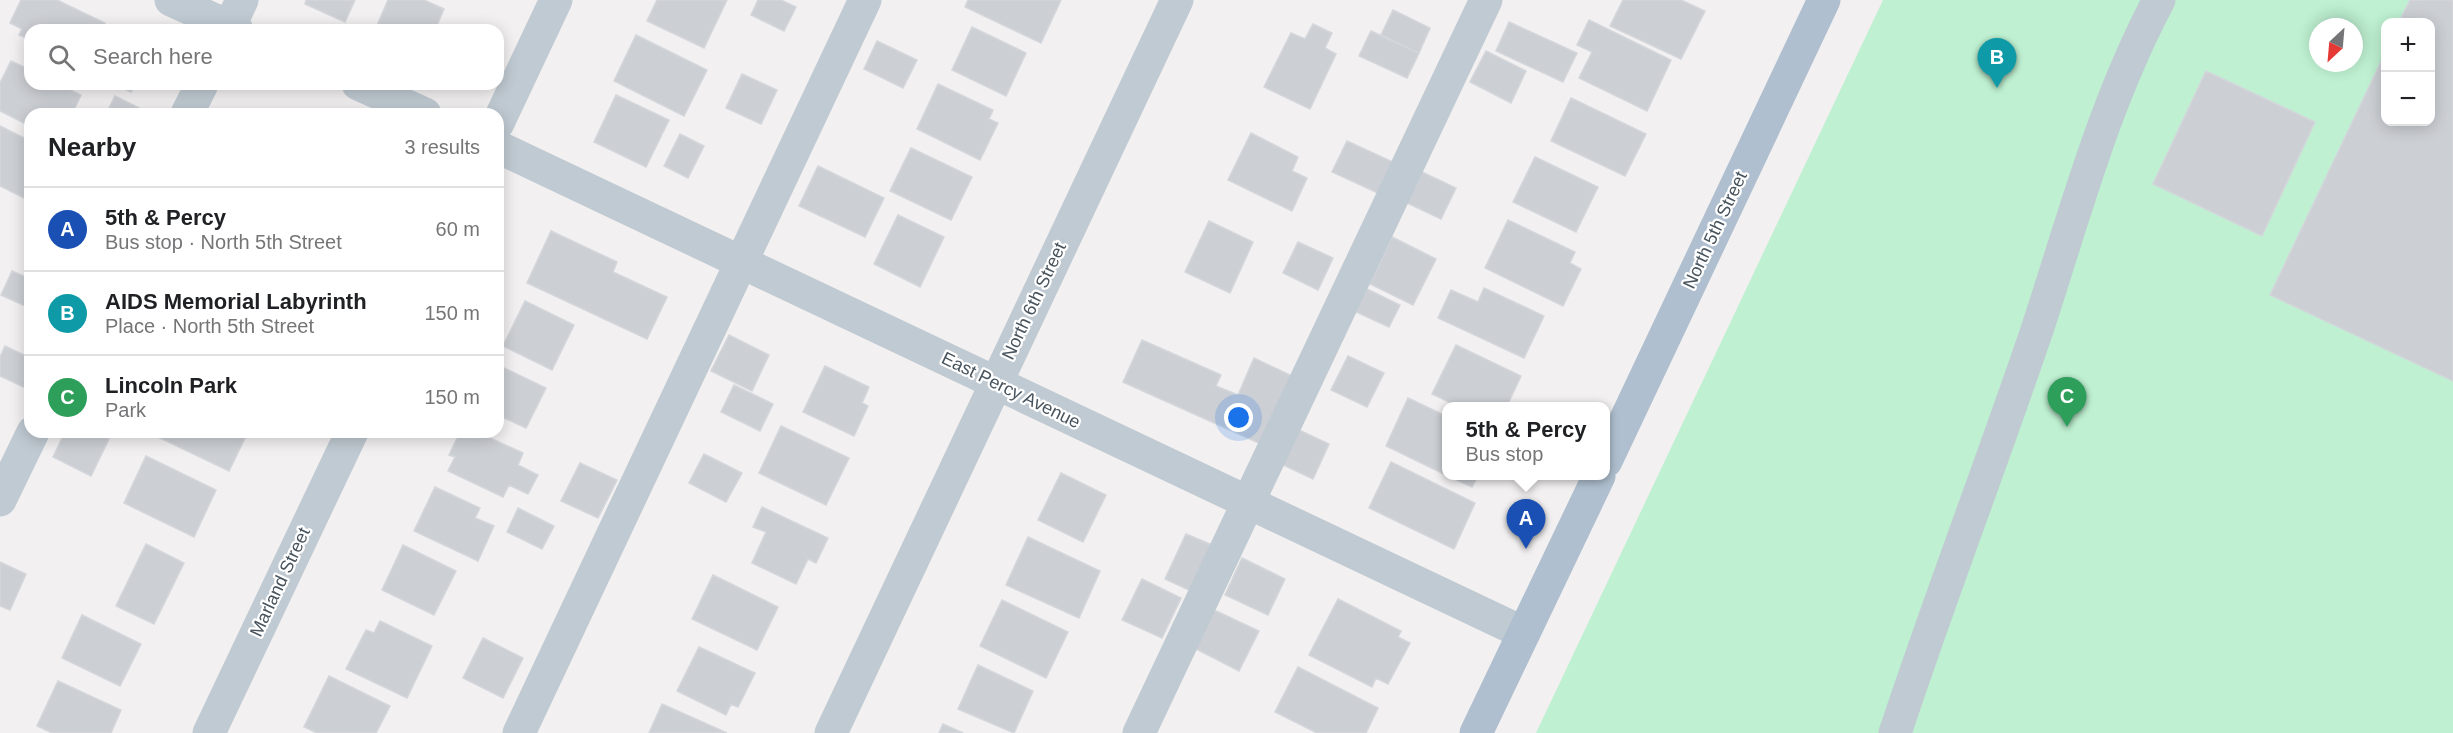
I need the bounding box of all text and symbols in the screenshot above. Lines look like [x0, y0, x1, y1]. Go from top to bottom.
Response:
north arrow [2309, 18, 2363, 72]
map controls [2381, 18, 2435, 126]
button: + [2381, 18, 2435, 72]
search box [24, 24, 504, 90]
pin: B [1978, 38, 2016, 88]
icon: search [45, 41, 78, 74]
text: Search here [93, 44, 213, 69]
button: − [2381, 72, 2435, 126]
text: Nearby [48, 132, 136, 162]
text: 3 results [404, 136, 480, 158]
street label: North 5th Street [1679, 168, 1751, 292]
text: 5th & Percy [105, 205, 226, 230]
text: A [60, 218, 75, 240]
text: 60 m [436, 218, 480, 240]
text: Bus stop · North 5th Street [105, 231, 342, 253]
street label: North 6th Street [998, 239, 1070, 363]
text: AIDS Memorial Labyrinth [105, 289, 367, 314]
text: B [60, 302, 75, 324]
text: 150 m [424, 302, 480, 324]
text: Place · North 5th Street [105, 315, 314, 337]
street label: East Percy Avenue [938, 348, 1084, 432]
text: Lincoln Park [105, 373, 237, 398]
pin: C [2048, 378, 2086, 427]
text: C [60, 386, 75, 408]
text: 150 m [424, 386, 480, 408]
text: Park [105, 399, 146, 421]
popup [1442, 402, 1610, 480]
your location [1224, 403, 1253, 432]
text: 5th & Percy [1465, 417, 1587, 442]
text: Bus stop [1465, 443, 1543, 465]
pin: A [1506, 500, 1546, 549]
street label: Marland Street [246, 524, 314, 640]

